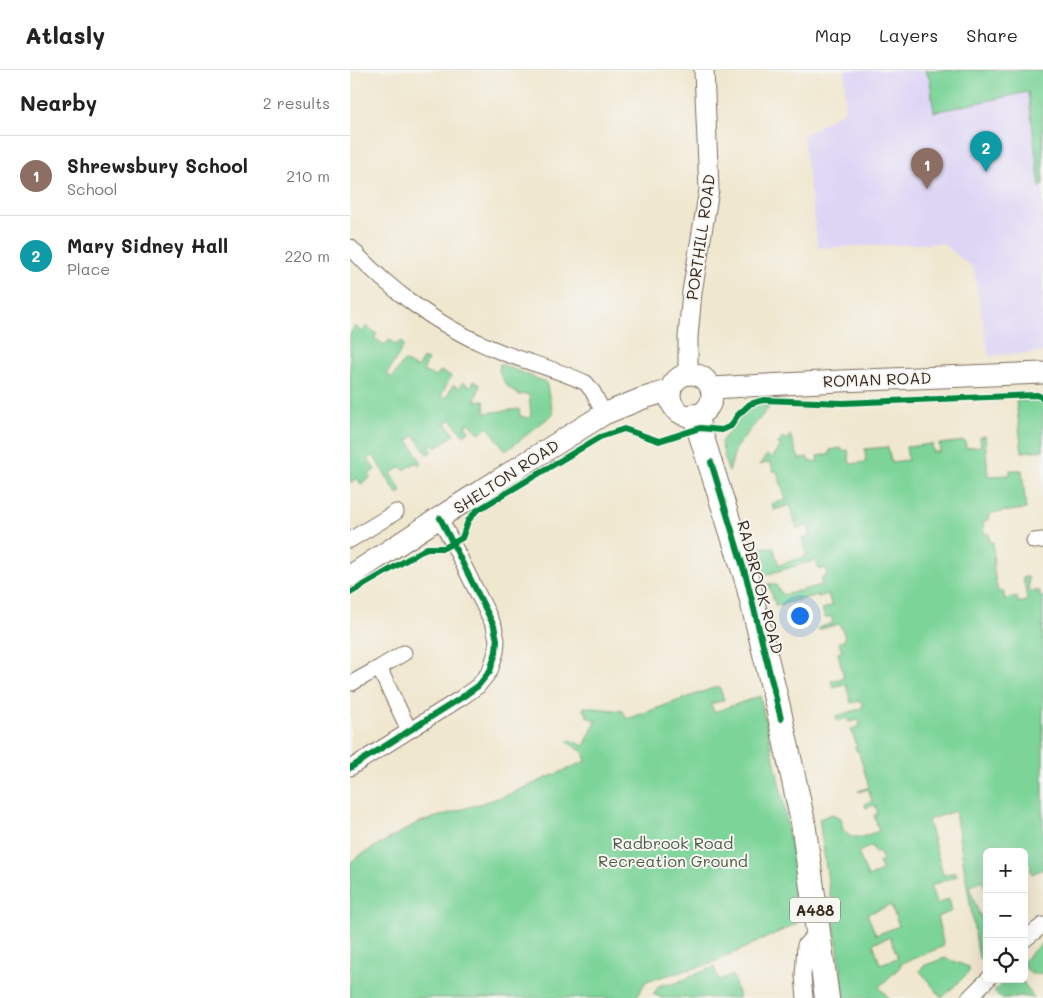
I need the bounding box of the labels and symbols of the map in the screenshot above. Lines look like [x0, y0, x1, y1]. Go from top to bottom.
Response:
pin: 2 [970, 131, 1002, 172]
pin: 1 [911, 148, 943, 189]
street label: PORTHILL ROAD [681, 173, 719, 301]
street label: ROMAN ROAD [822, 367, 932, 391]
street label: SHELTON ROAD [449, 434, 563, 518]
street label: RADBROOK ROAD [733, 518, 789, 656]
your location [787, 603, 813, 629]
park label: Radbrook Road Recreation Ground [598, 832, 748, 871]
road number: A488 [790, 898, 840, 922]

